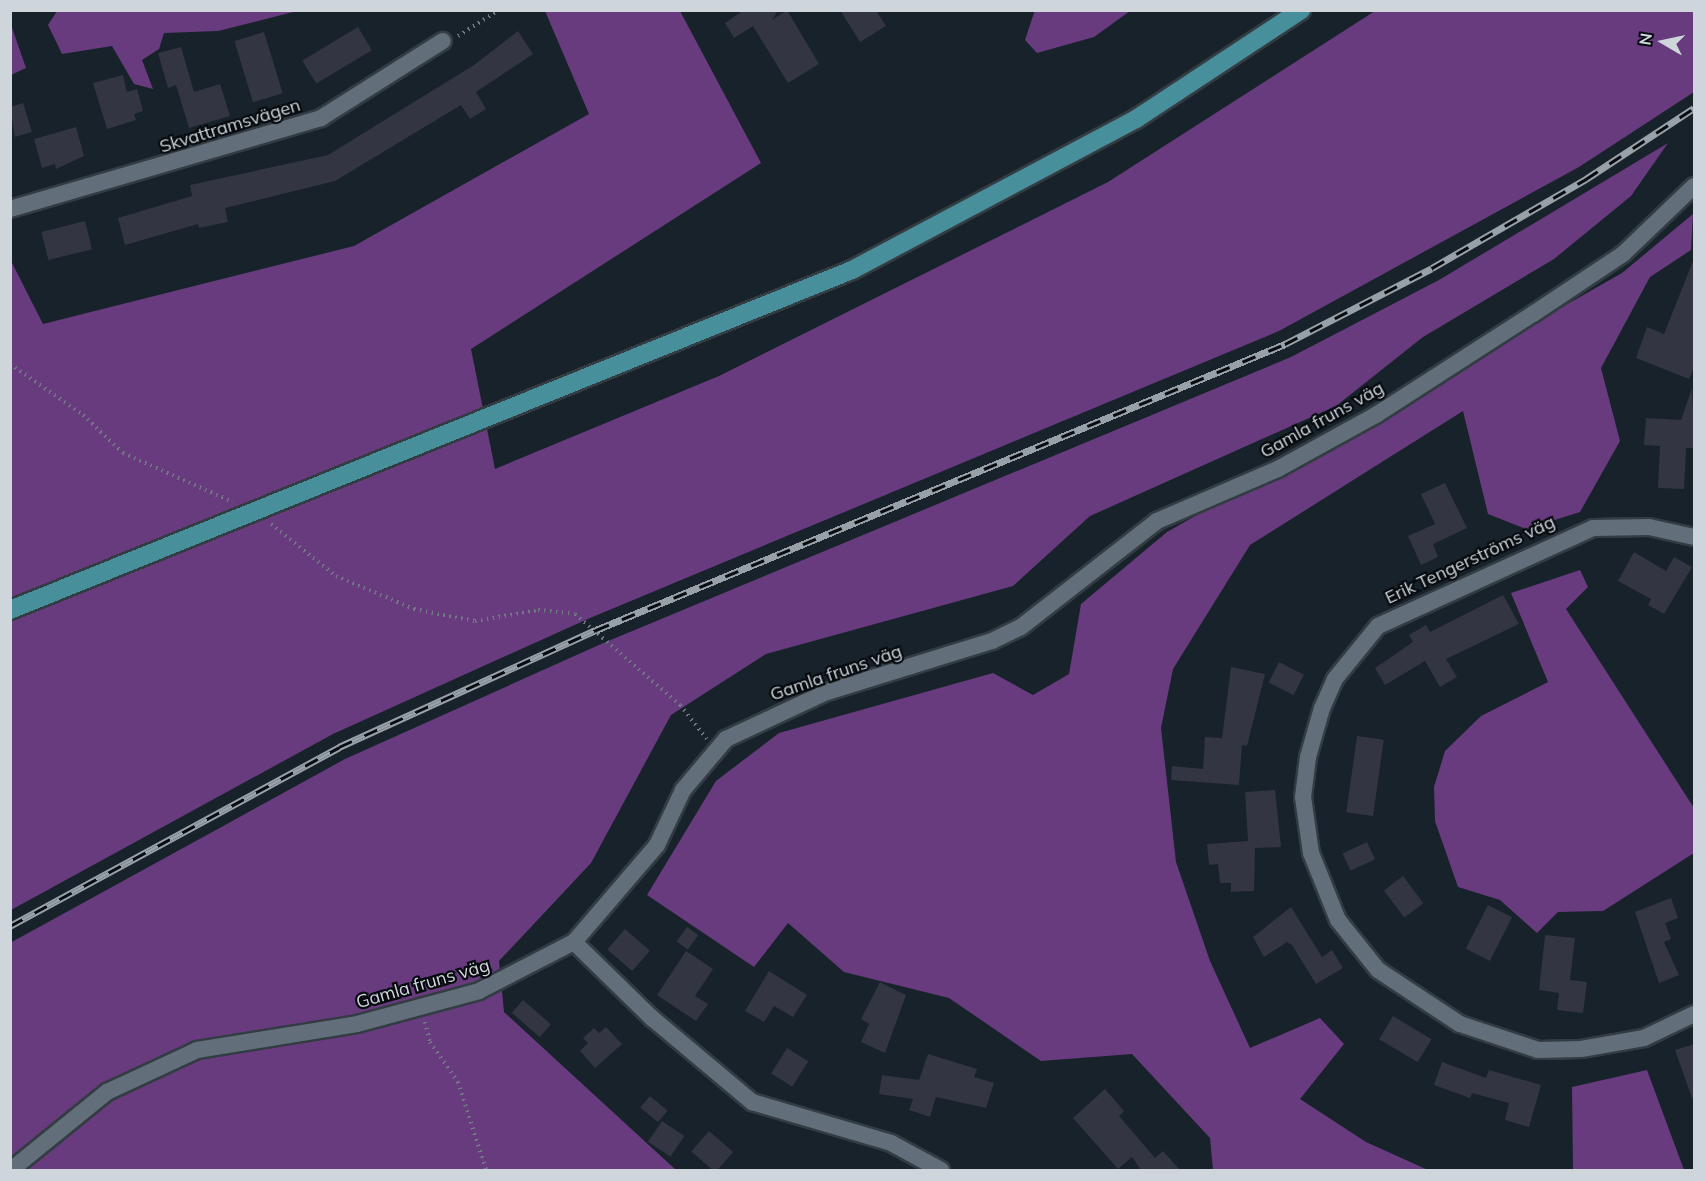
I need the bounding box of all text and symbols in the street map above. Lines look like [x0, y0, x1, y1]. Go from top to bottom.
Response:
north arrow [1633, 12, 1693, 72]
text: N [1634, 32, 1656, 47]
street label: Skvattramsvägen [157, 94, 303, 158]
street label: Gamla fruns väg [1256, 377, 1388, 463]
street label: Erik Tengerströms väg [1382, 511, 1558, 609]
street label: Gamla fruns väg [767, 640, 905, 706]
street label: Gamla fruns väg [354, 955, 492, 1013]

